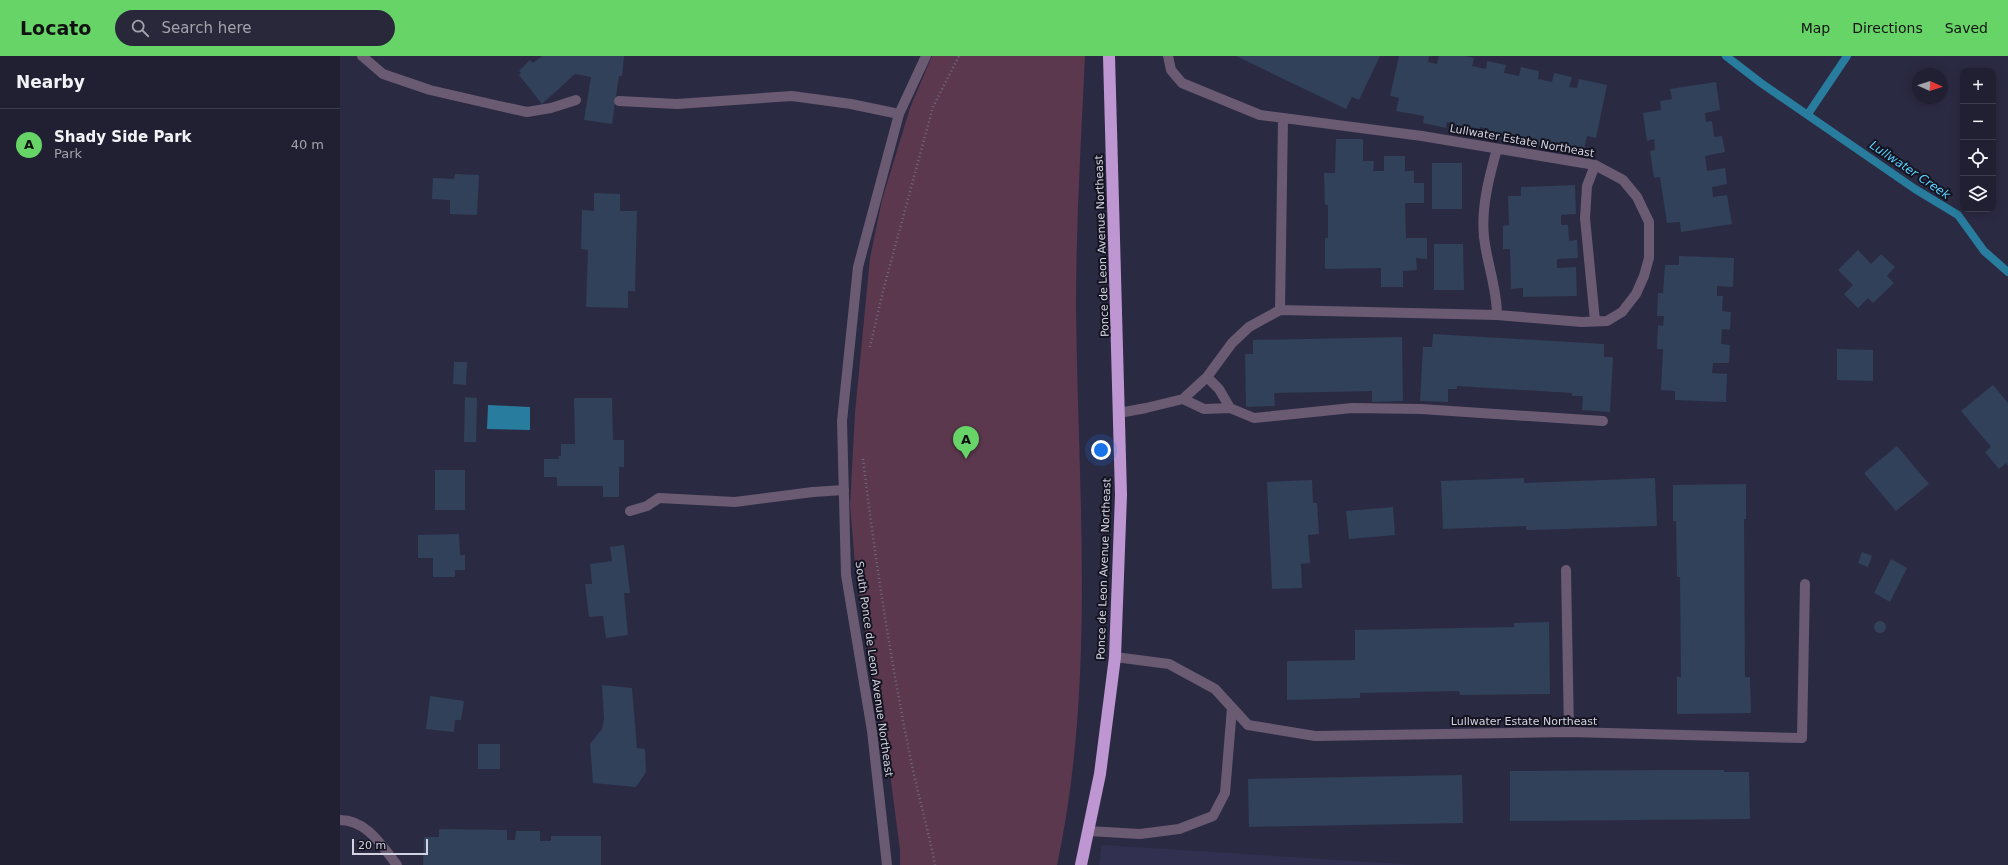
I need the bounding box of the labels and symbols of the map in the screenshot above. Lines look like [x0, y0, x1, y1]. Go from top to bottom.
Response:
north arrow [1912, 68, 1948, 104]
street label: Lullwater Estate Northeast [1449, 122, 1596, 160]
water label: Lullwater Creek [1867, 138, 1954, 203]
street label: Ponce de Leon Avenue Northeast [1092, 154, 1112, 337]
pin: A [953, 426, 979, 459]
your location [1091, 440, 1111, 460]
street label: Ponce de Leon Avenue Northeast [1094, 477, 1114, 660]
street label: South Ponce de Leon Avenue Northeast [852, 560, 896, 778]
street label: Lullwater Estate Northeast [1451, 715, 1598, 728]
scale bar [352, 837, 428, 856]

